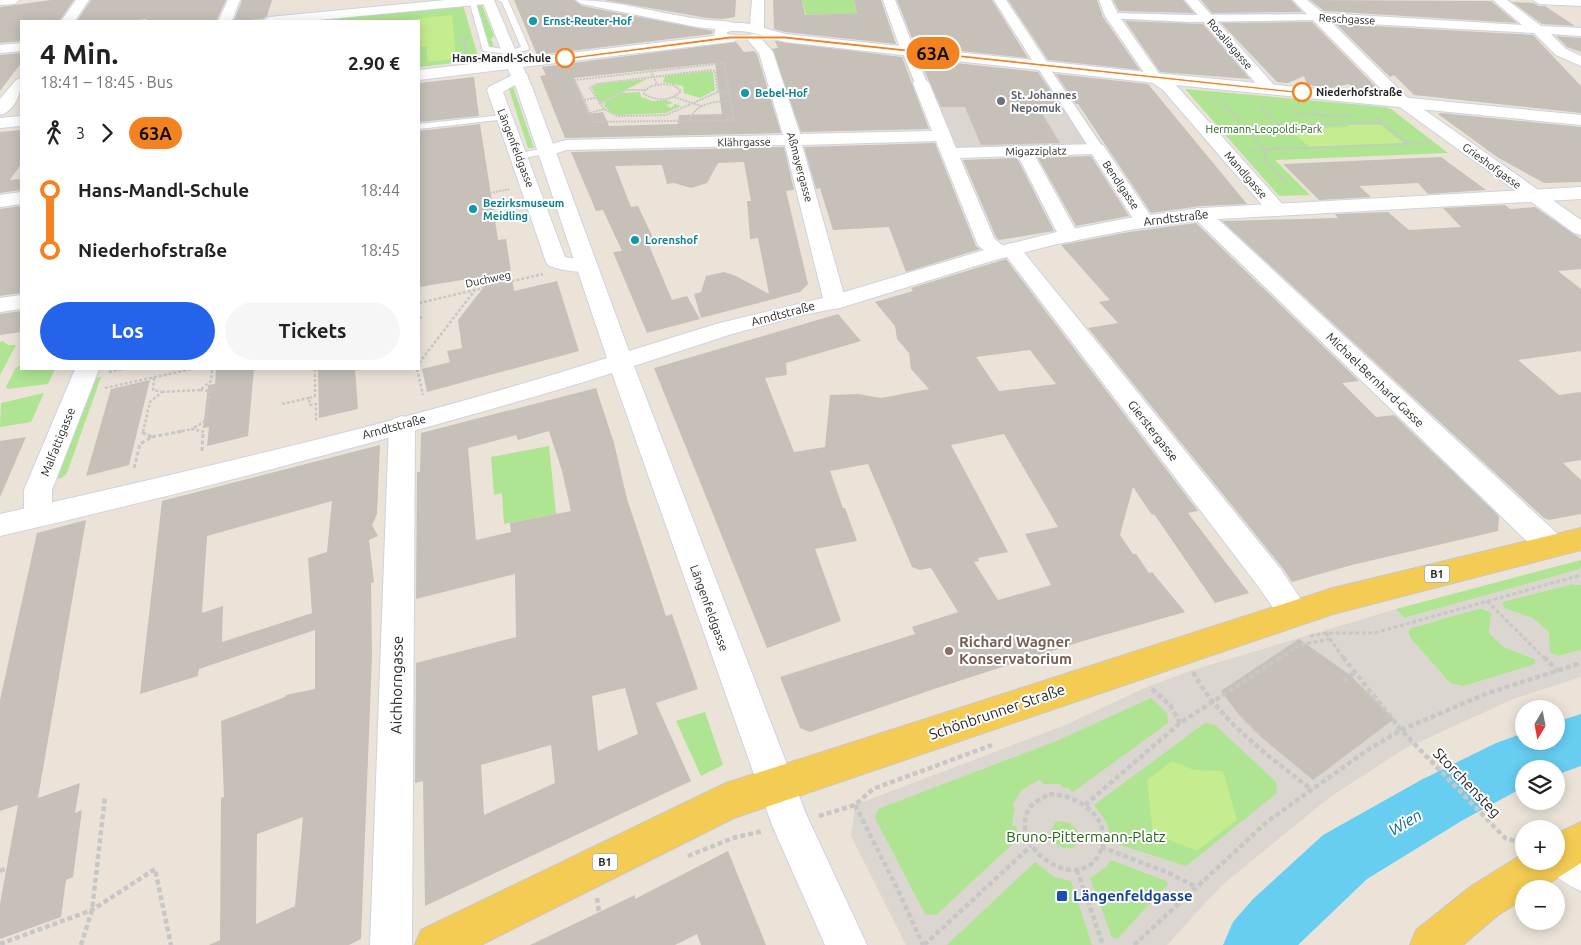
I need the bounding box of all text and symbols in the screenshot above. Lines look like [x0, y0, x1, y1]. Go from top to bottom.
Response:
street label: Reschgasse [1318, 12, 1376, 26]
marker: Ernst-Reuter-Hof [527, 15, 539, 27]
place label: Ernst-Reuter-Hof [543, 15, 632, 27]
street label: Rosaliagasse [1205, 16, 1255, 72]
line badge: 63A [904, 37, 962, 69]
text: 4 Min. [40, 38, 118, 69]
text: 63A [917, 43, 949, 63]
marker: Hans-Mandl-Schule [555, 48, 575, 68]
text: 2.90 € [348, 52, 400, 74]
place label: Hans-Mandl-Schule [452, 52, 551, 64]
text: 18:41 – 18:45 · Bus [40, 73, 173, 91]
marker: Niederhofstraße [1292, 82, 1312, 102]
place label: Niederhofstraße [1316, 86, 1402, 98]
marker: Bebel-Hof [739, 87, 751, 99]
place label: Bebel-Hof [755, 87, 808, 99]
place label: St. Johannes Nepomuk [1011, 89, 1077, 114]
marker: St. Johannes Nepomuk [995, 95, 1007, 107]
street label: Längenfeldgasse [495, 107, 537, 189]
icon: walk [40, 119, 68, 147]
icon: forward [93, 119, 121, 147]
text: 63A [139, 123, 172, 143]
park label: Hermann-Leopoldi-Park [1206, 123, 1323, 135]
text: 3 [76, 124, 85, 142]
street label: Aßmayergasse [785, 131, 815, 203]
street label: Klährgasse [717, 136, 771, 148]
street label: Grieshofgasse [1460, 141, 1524, 191]
street label: Migazziplatz [1005, 144, 1067, 158]
street label: Mandlgasse [1222, 149, 1270, 201]
street label: Bendlgasse [1100, 158, 1142, 212]
text: Hans-Mandl-Schule [78, 179, 249, 201]
text: 18:44 [360, 181, 400, 199]
place label: Bezirksmuseum Meidling [483, 197, 564, 222]
marker: Bezirksmuseum Meidling [467, 203, 479, 215]
street label: Arndtstraße [1143, 207, 1209, 228]
marker: Lorenshof [629, 234, 641, 246]
place label: Lorenshof [645, 234, 698, 246]
text: Niederhofstraße [78, 239, 227, 261]
text: 18:45 [360, 241, 400, 259]
street label: Duchweg [464, 268, 512, 290]
street label: Arndtstraße [750, 299, 816, 328]
button: Los [40, 302, 215, 360]
button: Tickets [225, 302, 400, 360]
street label: Michael-Bernhard-Gasse [1324, 330, 1427, 429]
street label: Gierstergasse [1126, 398, 1181, 464]
street label: Malfattigasse [38, 406, 77, 478]
street label: Arndtstraße [361, 412, 427, 441]
street label: Längenfeldgasse [688, 563, 731, 653]
road number: B1 [1424, 566, 1450, 582]
place label: Richard Wagner Konservatorium [959, 633, 1072, 667]
street label: Aichhorngasse [387, 636, 406, 734]
marker: Richard Wagner Konservatorium [943, 645, 955, 657]
street label: Schönbrunner Straße [927, 680, 1067, 743]
north arrow [1515, 700, 1565, 750]
map controls [1515, 700, 1565, 930]
street label: Storchensteg [1430, 744, 1505, 821]
button: layers [1515, 760, 1565, 810]
water label: Wien [1385, 805, 1425, 839]
button: + [1515, 820, 1565, 870]
park label: Bruno-Pittermann-Platz [1006, 828, 1166, 845]
road number: B1 [592, 854, 618, 870]
button: − [1515, 880, 1565, 930]
place label: Längenfeldgasse [1073, 887, 1193, 904]
marker: Längenfeldgasse [1055, 889, 1069, 903]

